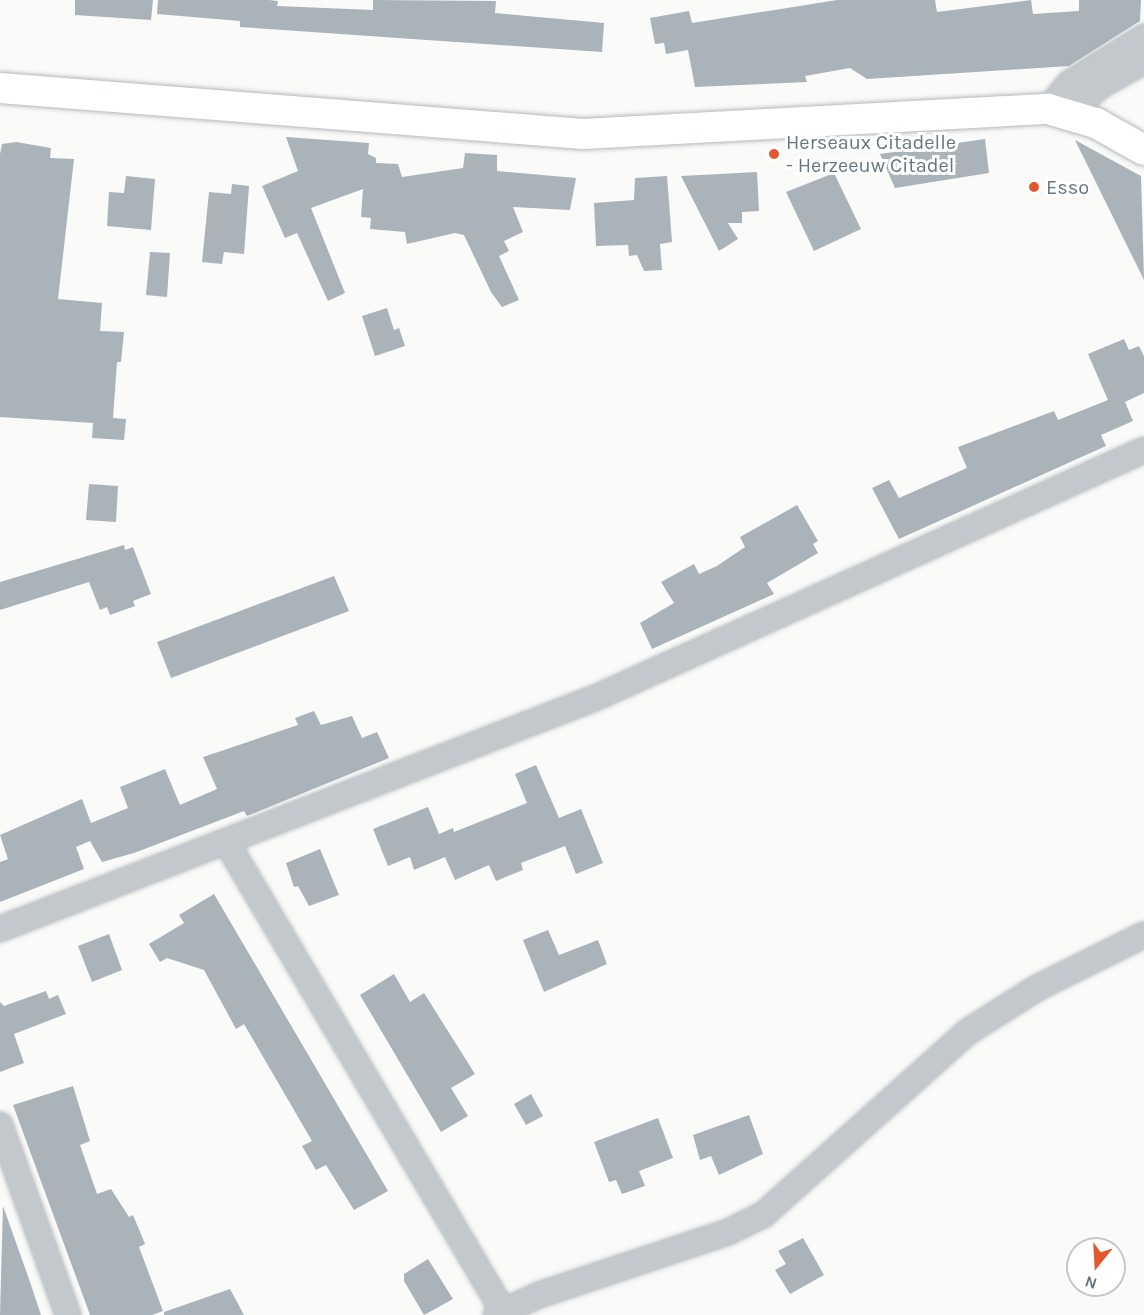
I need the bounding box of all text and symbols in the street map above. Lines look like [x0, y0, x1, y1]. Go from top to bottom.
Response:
place label: Herseaux Citadelle - Herzeeuw Citadel [786, 130, 956, 177]
marker: Herseaux Citadelle - Herzeeuw Citadel [767, 147, 781, 161]
place label: Esso [1046, 175, 1089, 199]
marker: Esso [1027, 180, 1041, 194]
north arrow [1066, 1237, 1126, 1297]
text: N [1083, 1272, 1099, 1294]

